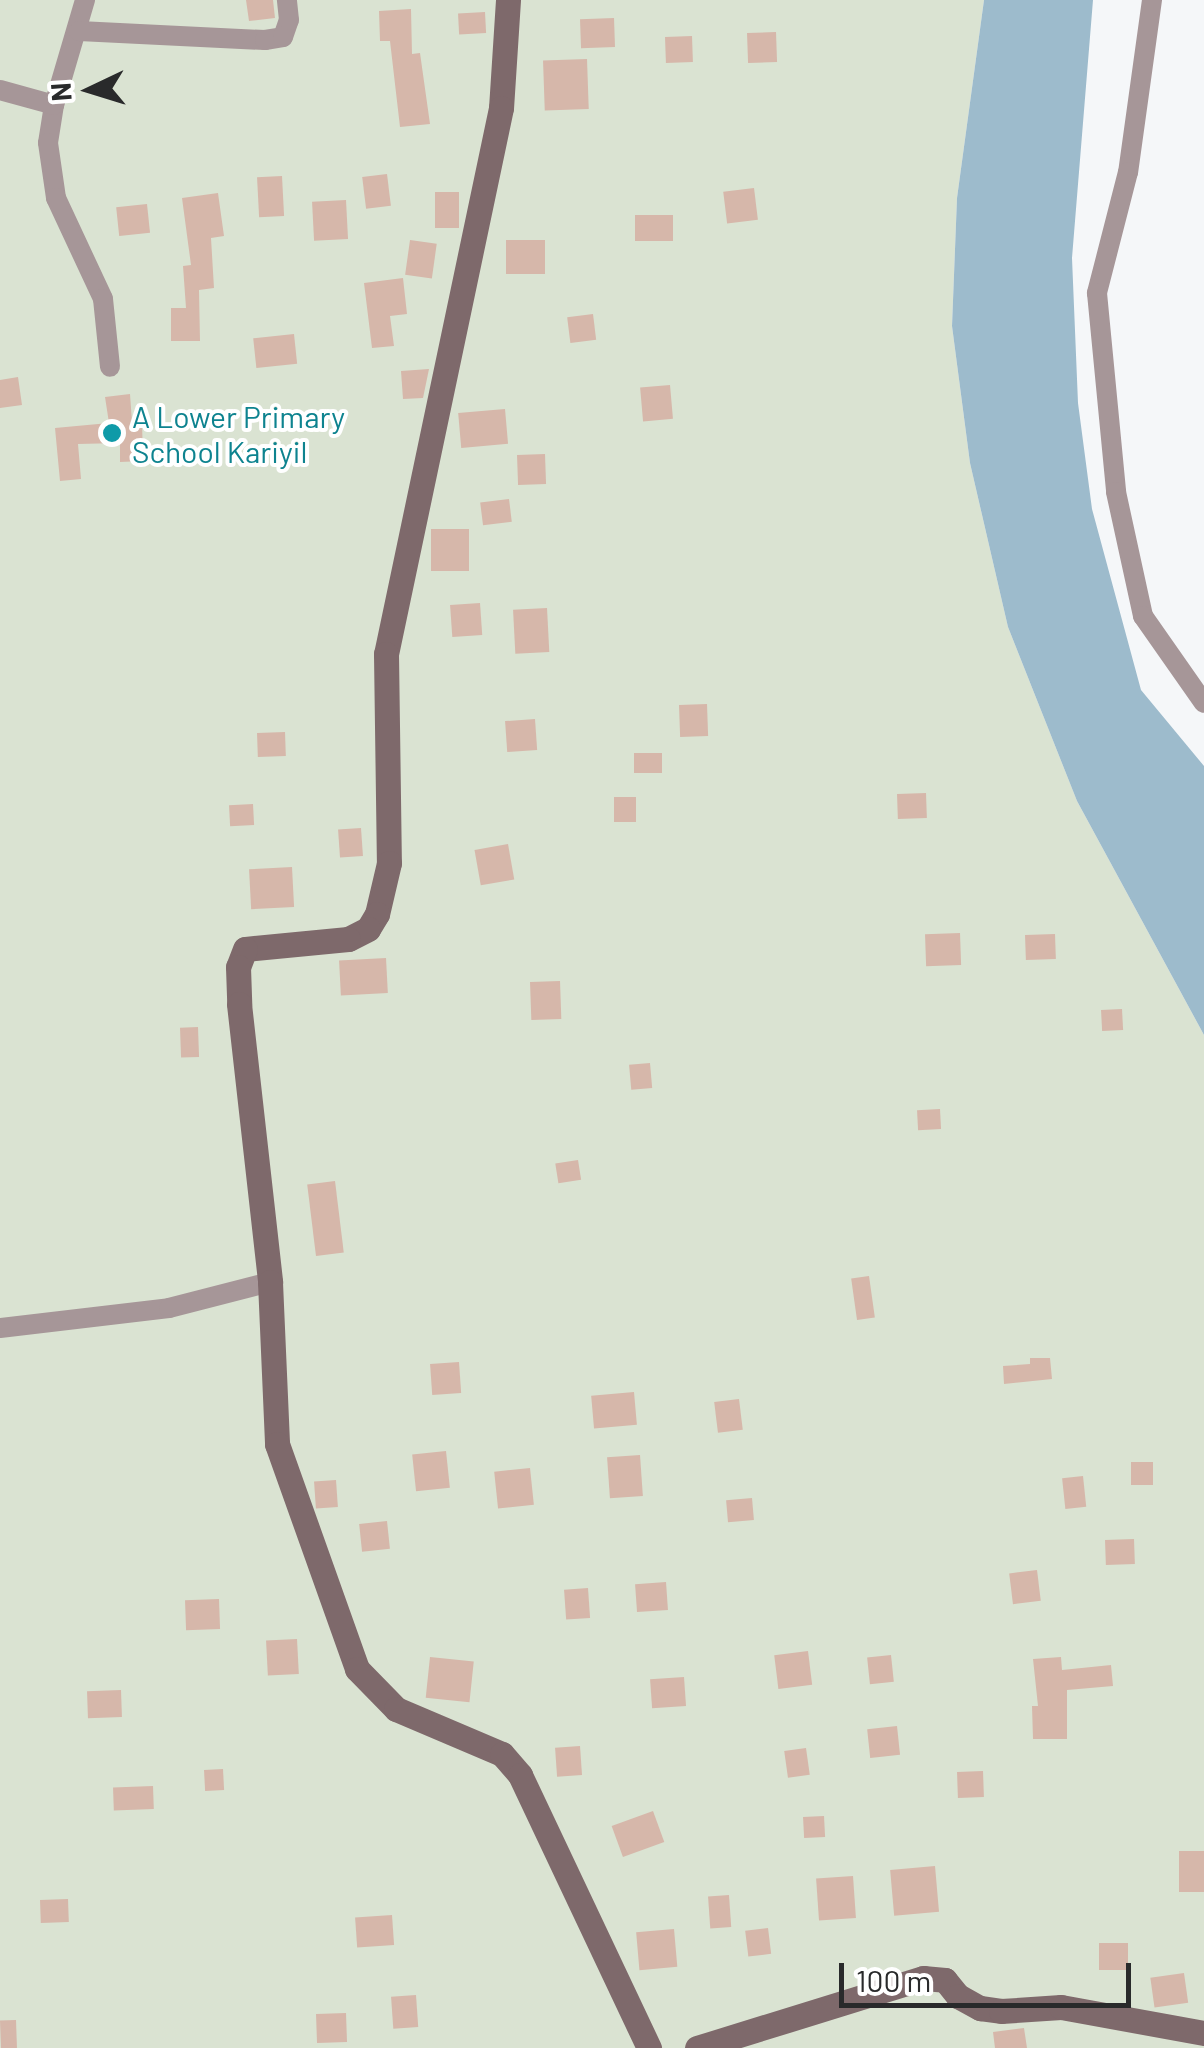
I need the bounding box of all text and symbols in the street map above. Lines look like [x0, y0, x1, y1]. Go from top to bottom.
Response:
north arrow [40, 40, 140, 140]
text: N [42, 82, 78, 103]
place label: A Lower Primary School Kariyil [132, 398, 345, 468]
marker: A Lower Primary School Kariyil [101, 422, 123, 444]
scale bar [844, 1943, 1136, 2005]
text: 100 m [856, 1962, 931, 1998]

